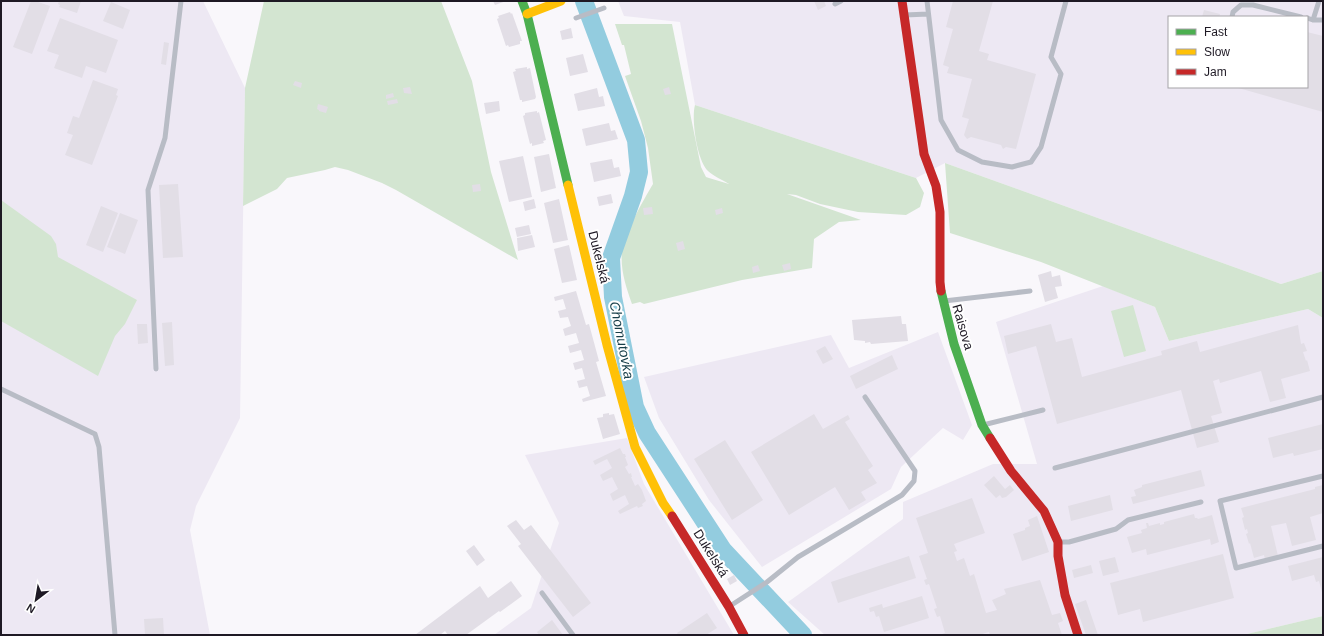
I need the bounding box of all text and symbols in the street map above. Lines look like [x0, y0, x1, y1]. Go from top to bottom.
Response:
legend [1168, 16, 1308, 88]
text: Fast [1204, 25, 1228, 39]
text: Slow [1204, 45, 1230, 59]
text: Jam [1204, 65, 1227, 79]
street label: Dukelská [585, 229, 613, 285]
water label: Chomutovka [607, 300, 637, 380]
street label: Raisova [949, 302, 977, 352]
street label: Dukelská [690, 526, 732, 580]
north arrow [16, 580, 56, 620]
text: N [24, 601, 37, 616]

